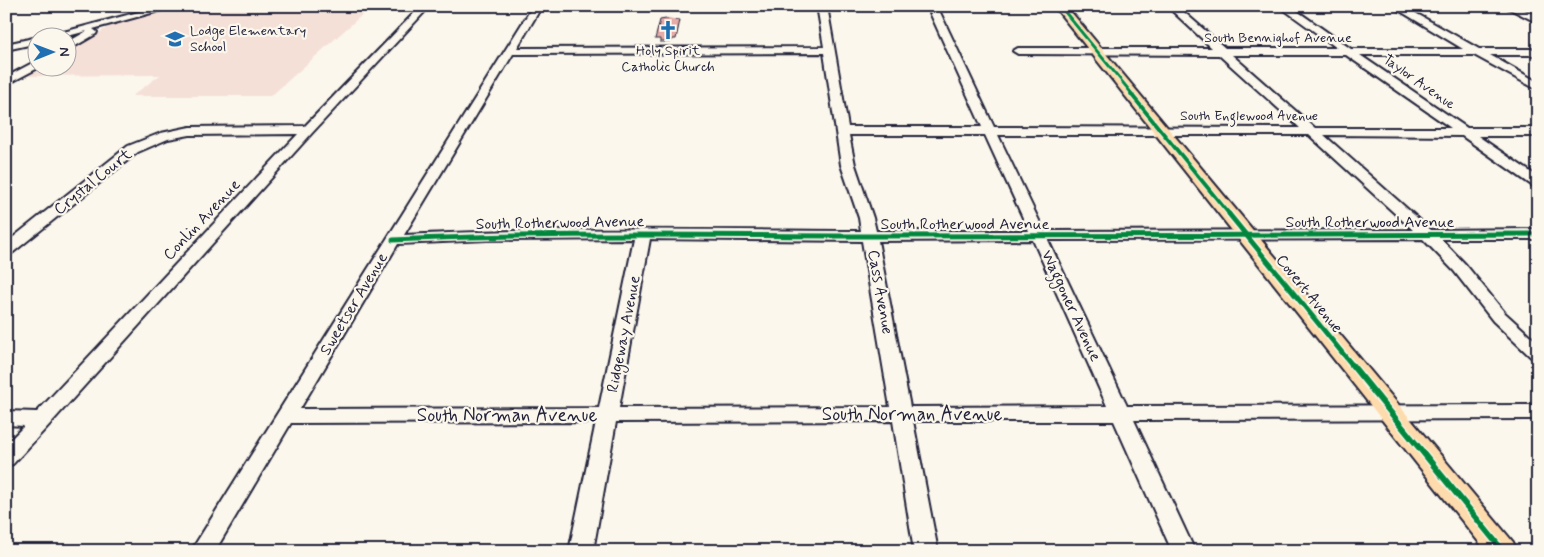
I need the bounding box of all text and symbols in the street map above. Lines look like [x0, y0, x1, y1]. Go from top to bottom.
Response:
church icon: Holy Spirit Catholic Church [657, 19, 679, 41]
place label: Lodge Elementary School [190, 22, 306, 56]
north arrow [28, 28, 78, 78]
school or university icon: Lodge Elementary School [164, 28, 186, 50]
street label: South Bennighof Avenue [1204, 29, 1352, 47]
place label: Holy Spirit Catholic Church [621, 42, 715, 76]
text: N [55, 47, 73, 57]
street label: Taylor Avenue [1379, 51, 1459, 114]
street label: South Englewood Avenue [1180, 107, 1318, 127]
street label: Crystal Court [50, 144, 137, 220]
street label: Conlin Avenue [159, 175, 245, 265]
street label: South Rotherwood Avenue [475, 211, 645, 235]
street label: South Rotherwood Avenue [1286, 212, 1455, 233]
street label: South Rotherwood Avenue [881, 214, 1050, 235]
street label: Waggoner Avenue [1035, 247, 1106, 366]
street label: Cass Avenue [862, 248, 898, 336]
street label: Sweetser Avenue [315, 249, 393, 359]
street label: Covert Avenue [1271, 250, 1347, 338]
street label: Ridgeway Avenue [602, 274, 647, 394]
street label: South Norman Avenue [822, 402, 1002, 427]
street label: South Norman Avenue [417, 403, 597, 428]

